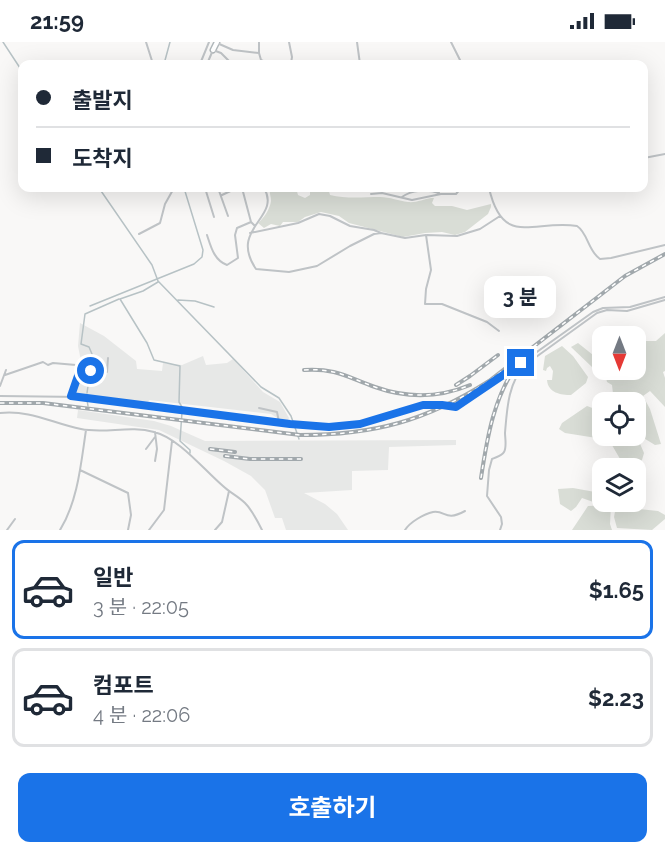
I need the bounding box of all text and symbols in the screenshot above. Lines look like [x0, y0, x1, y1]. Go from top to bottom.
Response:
text: 21:59 [30, 8, 84, 34]
text: 출발지 [72, 87, 133, 113]
text: 도착지 [72, 145, 133, 171]
callout: 3 분 [485, 276, 557, 318]
text: 3 분 [503, 285, 537, 309]
north arrow [592, 326, 646, 380]
map controls [592, 326, 646, 512]
route end [507, 349, 534, 376]
route start [77, 357, 104, 384]
button: locate [592, 392, 646, 446]
button: layers [592, 458, 646, 512]
icon: car [21, 563, 75, 617]
text: 일반 [93, 564, 133, 590]
text: $1.65 [589, 577, 644, 603]
text: 3 분 · 22:05 [93, 595, 189, 619]
icon: car [21, 671, 75, 725]
text: 컴포트 [93, 672, 154, 698]
text: $2.23 [588, 685, 644, 711]
text: 4 분 · 22:06 [93, 703, 190, 727]
button: 호출하기 [18, 773, 647, 842]

